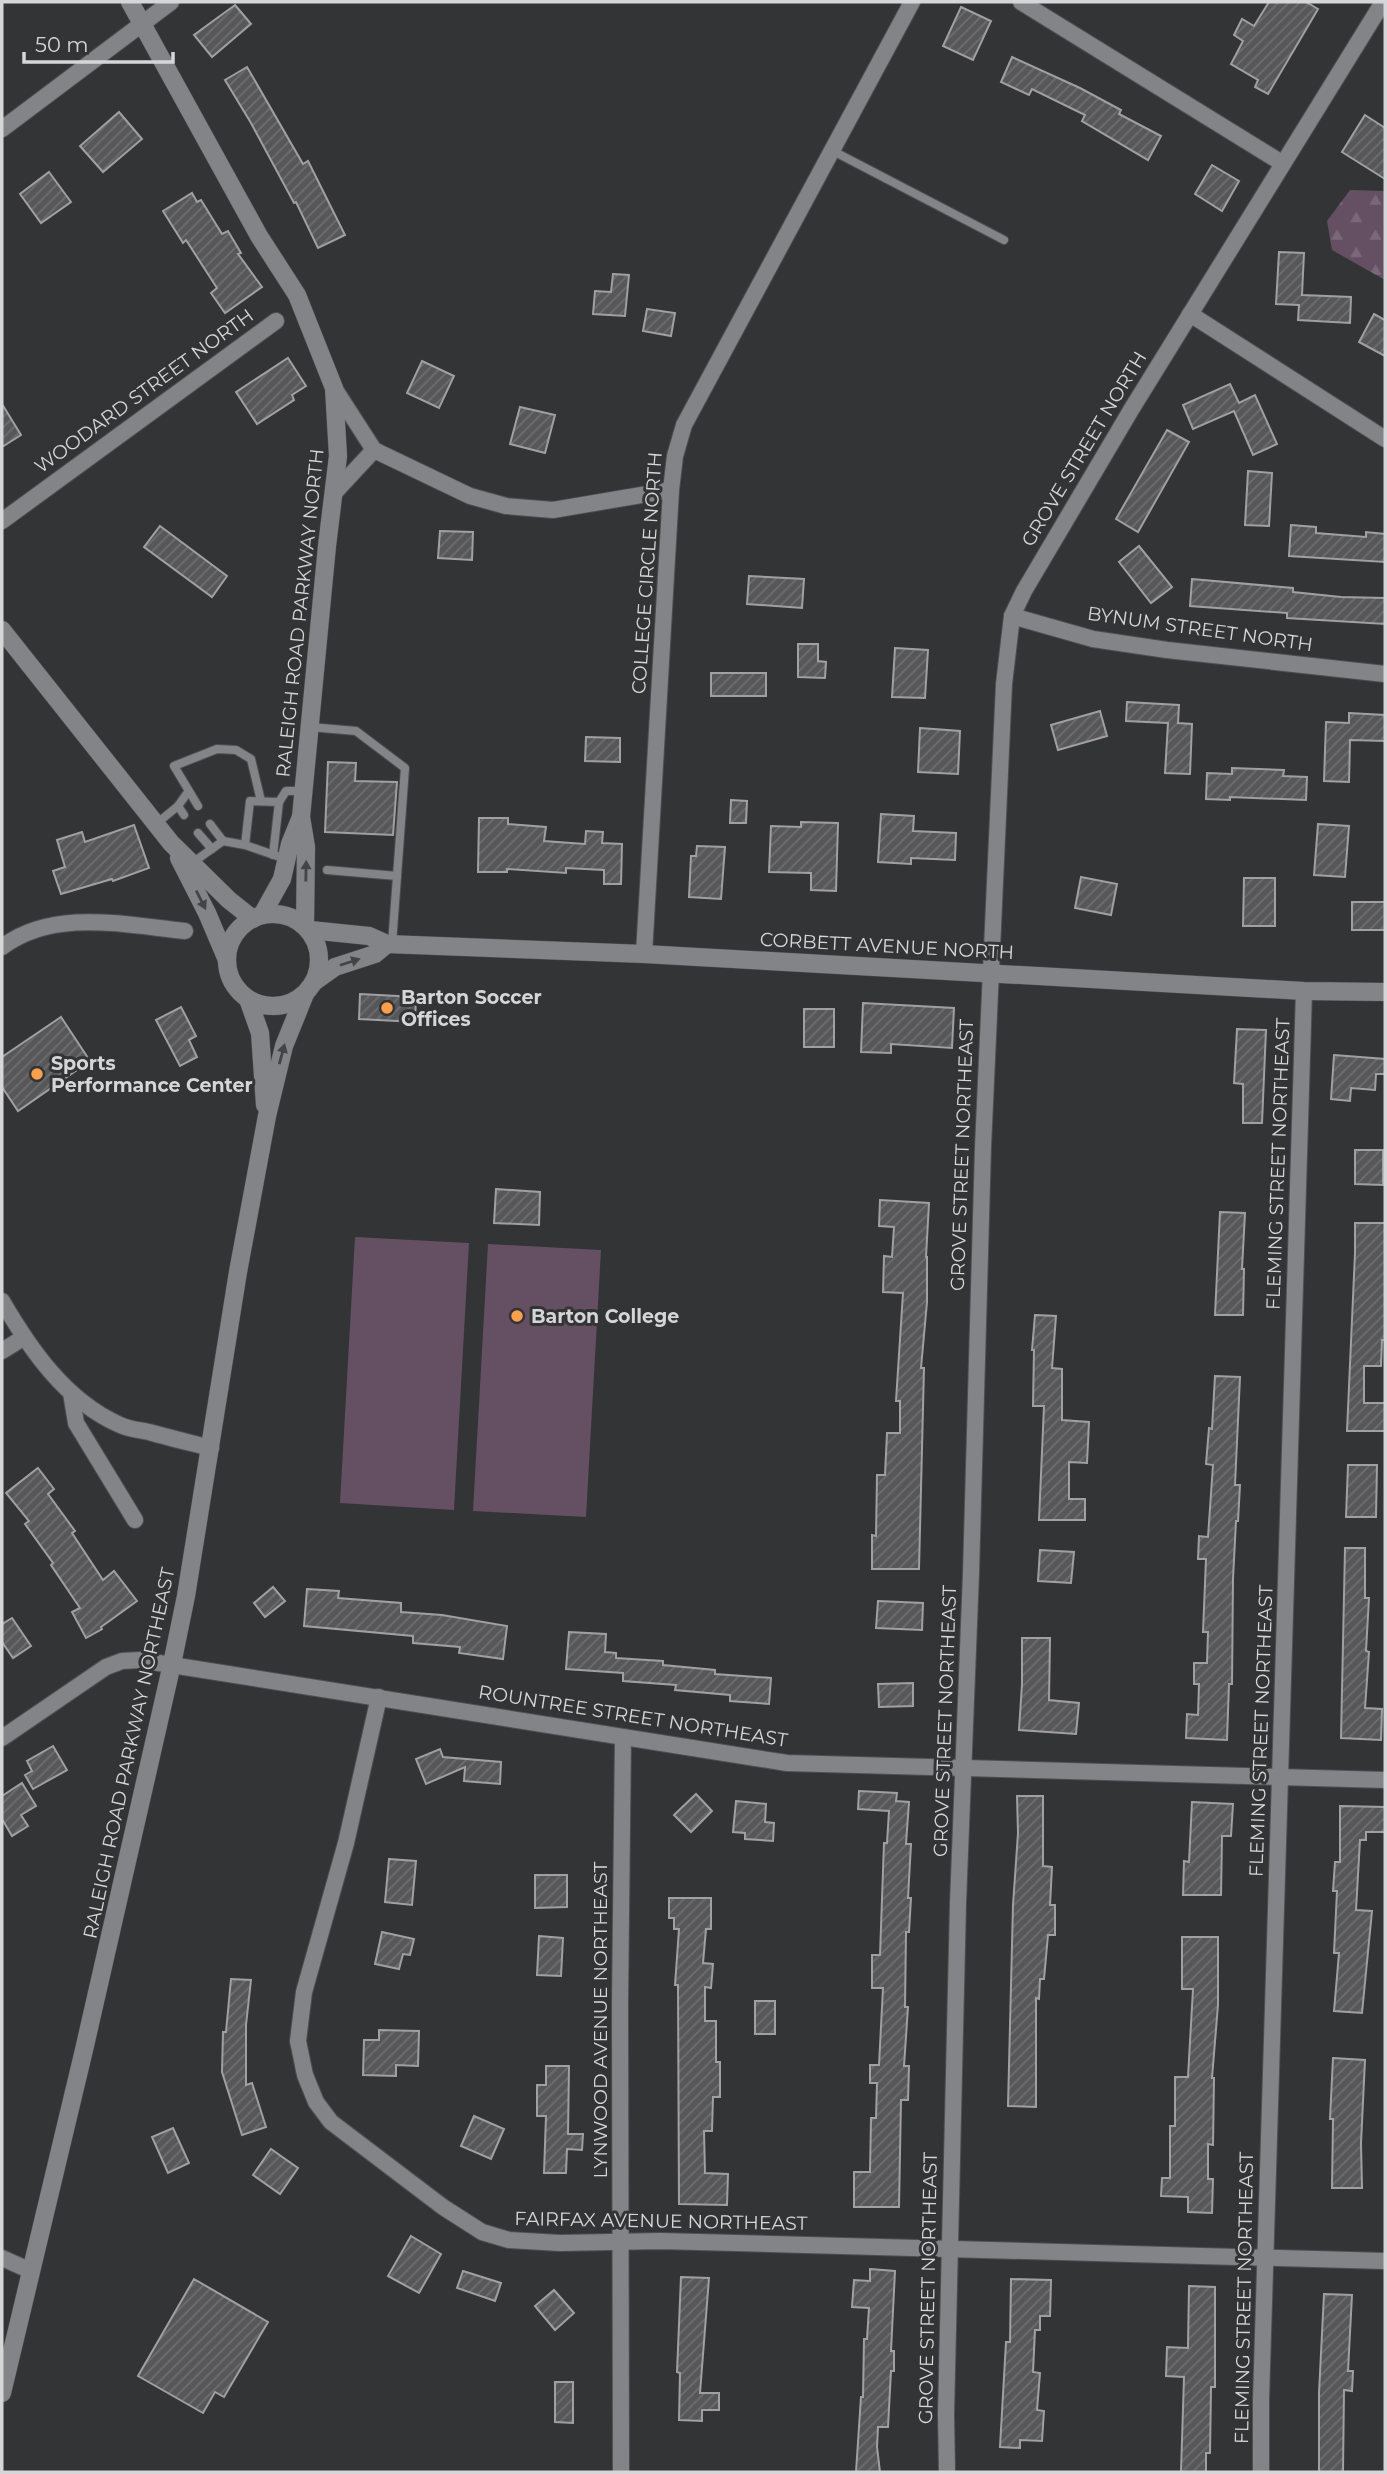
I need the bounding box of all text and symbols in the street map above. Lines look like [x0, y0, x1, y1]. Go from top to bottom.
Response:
scale bar [24, 21, 173, 65]
text: 50 m [35, 32, 89, 57]
street label: WOODARD STREET NORTH [30, 304, 258, 478]
street label: GROVE STREET NORTH [1017, 347, 1151, 551]
street label: RALEIGH ROAD PARKWAY NORTH [271, 448, 329, 778]
street label: COLLEGE CIRCLE NORTH [627, 451, 667, 695]
street label: BYNUM STREET NORTH [1086, 602, 1314, 656]
one-way arrow [300, 860, 312, 882]
one-way arrow [194, 891, 206, 911]
street label: CORBETT AVENUE NORTH [759, 928, 1015, 964]
one-way arrow [340, 956, 361, 967]
place label: Barton Soccer Offices [401, 986, 542, 1031]
marker: Barton Soccer Offices [379, 1000, 395, 1016]
street label: FLEMING STREET NORTHEAST [1261, 1017, 1295, 1311]
street label: GROVE STREET NORTHEAST [946, 1019, 978, 1291]
one-way arrow [278, 1043, 288, 1064]
place label: Sports Performance Center [51, 1052, 253, 1097]
marker: Sports Performance Center [29, 1066, 45, 1082]
place label: Barton College [531, 1305, 679, 1328]
marker: Barton College [509, 1308, 525, 1324]
street label: RALEIGH ROAD PARKWAY NORTHEAST [78, 1565, 180, 1941]
street label: FLEMING STREET NORTHEAST [1244, 1584, 1278, 1878]
street label: GROVE STREET NORTHEAST [929, 1585, 961, 1857]
street label: ROUNTREE STREET NORTHEAST [477, 1680, 789, 1752]
street label: LYNWOOD AVENUE NORTHEAST [589, 1861, 612, 2178]
street label: GROVE STREET NORTHEAST [914, 2152, 942, 2424]
street label: FLEMING STREET NORTHEAST [1230, 2152, 1258, 2444]
street label: FAIRFAX AVENUE NORTHEAST [514, 2207, 808, 2235]

